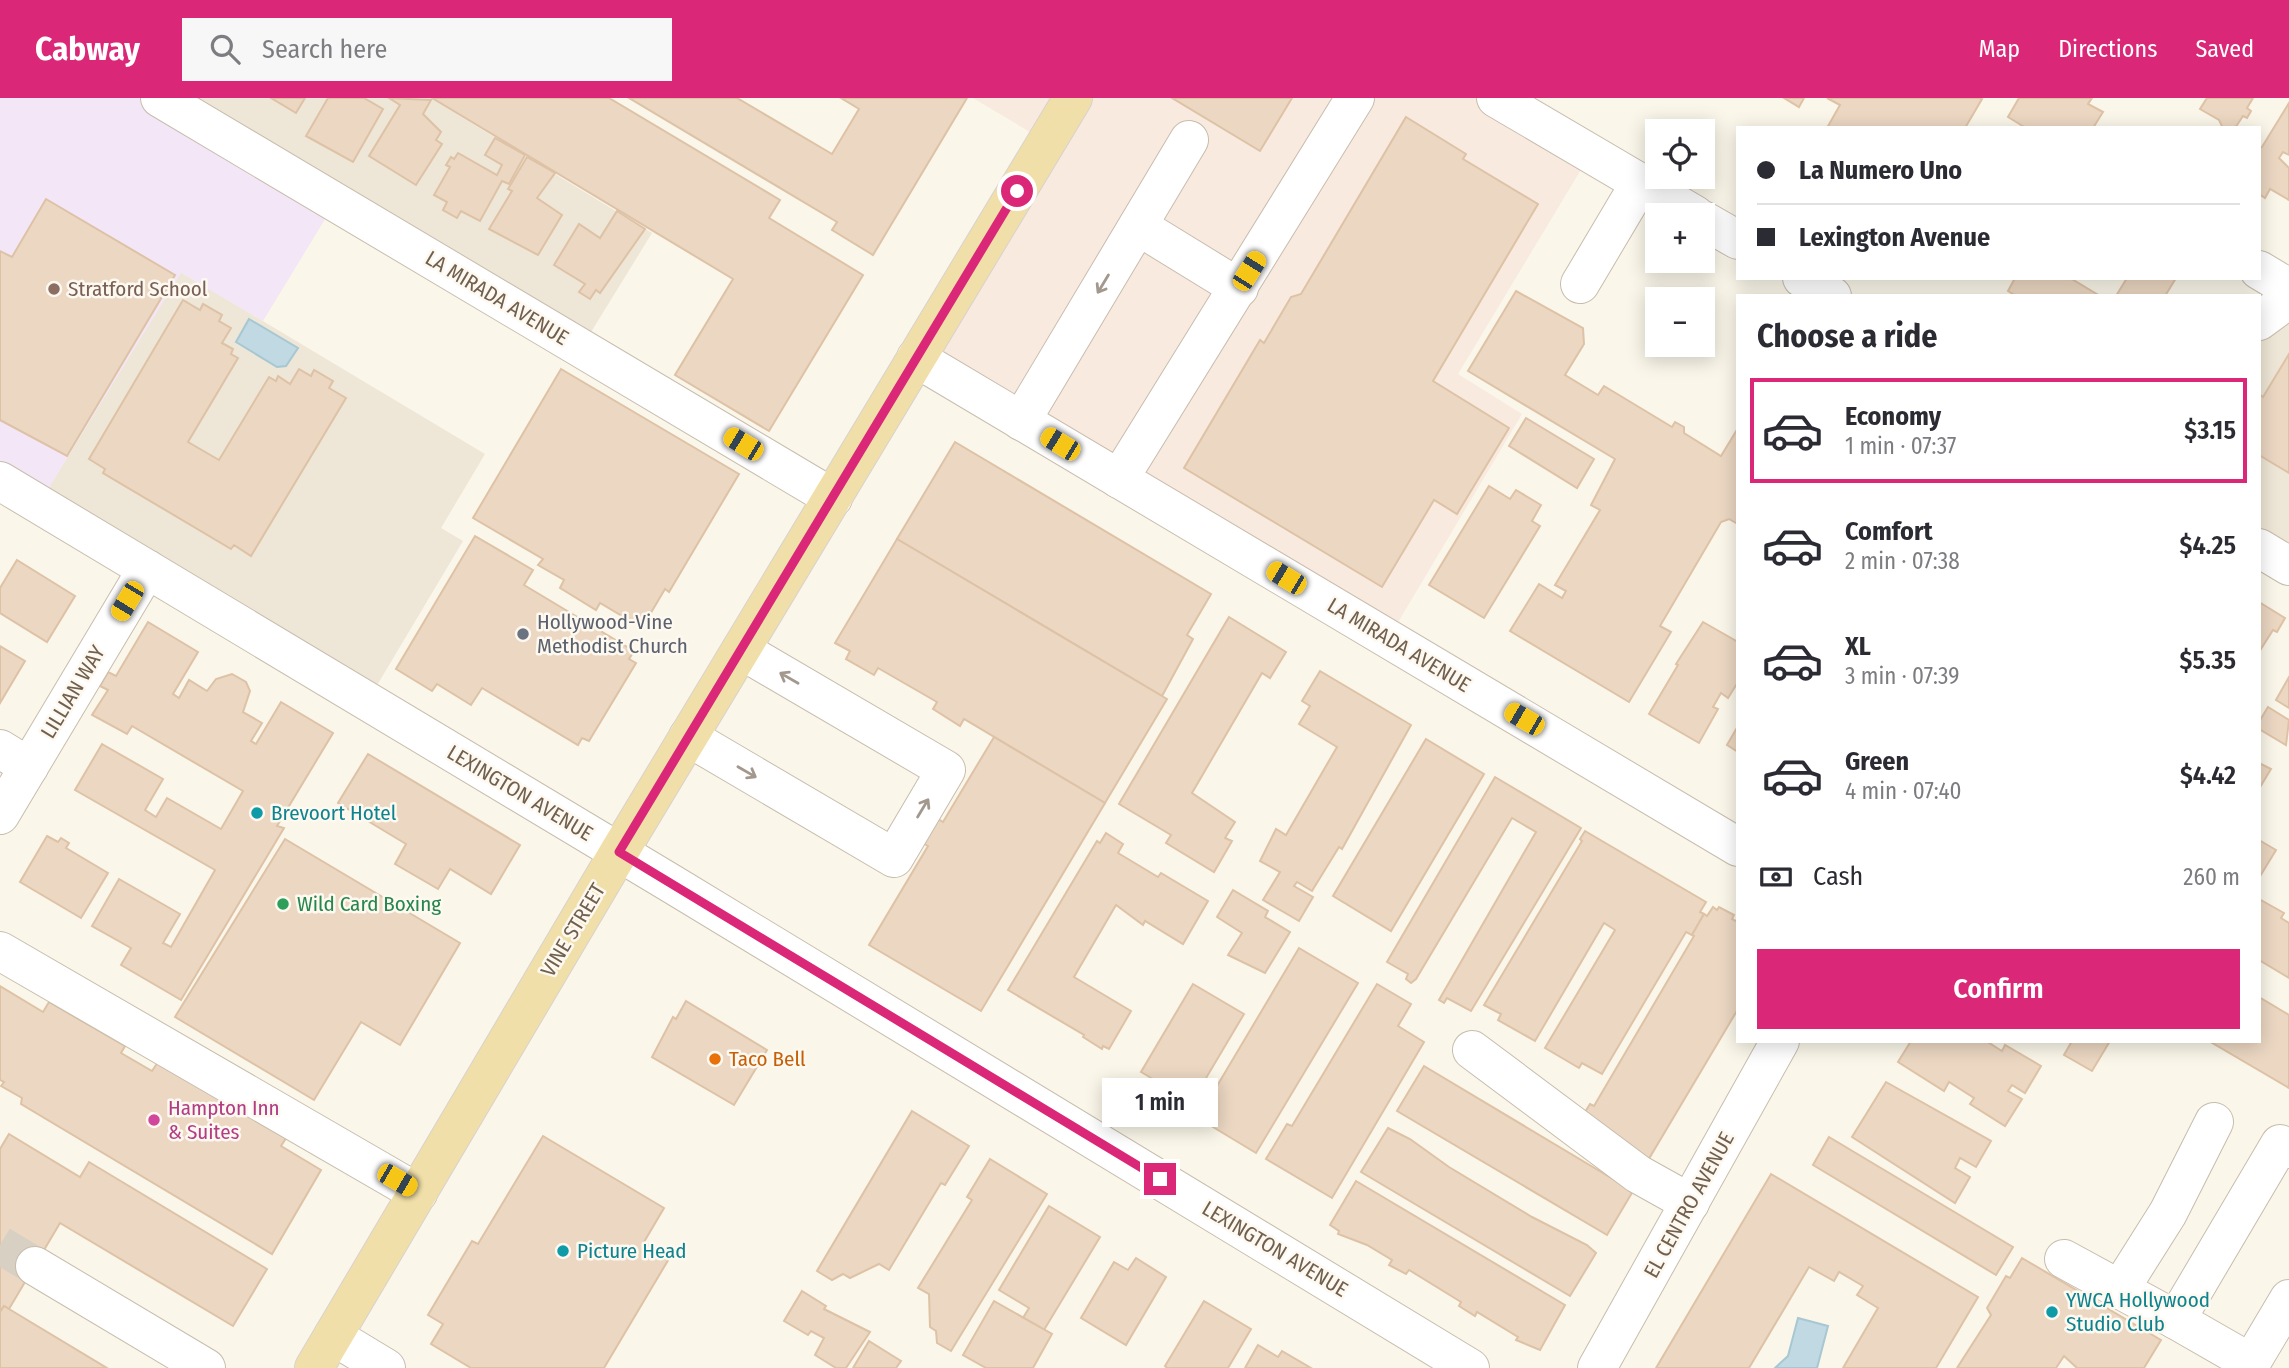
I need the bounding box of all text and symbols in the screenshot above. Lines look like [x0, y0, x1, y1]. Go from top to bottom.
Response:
search box [182, 18, 672, 81]
text: Cabway [35, 29, 140, 69]
icon: search [206, 30, 244, 68]
text: Search here [262, 34, 387, 65]
text: Map [1979, 35, 2020, 63]
text: Directions [2058, 35, 2157, 63]
text: Saved [2195, 35, 2254, 63]
map controls [1645, 119, 1715, 357]
button: locate [1645, 119, 1715, 189]
text: La Numero Uno [1799, 155, 1962, 186]
route start [1001, 175, 1033, 207]
button: + [1645, 203, 1715, 273]
text: Lexington Avenue [1799, 222, 1990, 253]
street label: LA MIRADA AVENUE [421, 245, 573, 351]
car [1229, 248, 1270, 294]
one-way arrow [1095, 274, 1109, 294]
place label: Stratford School [68, 276, 208, 302]
marker: Stratford School [46, 281, 62, 297]
button: − [1645, 287, 1715, 357]
text: Choose a ride [1757, 317, 1938, 355]
icon: car [1761, 399, 1824, 462]
text: Economy [1845, 401, 1941, 432]
text: $3.15 [2184, 415, 2236, 446]
car [720, 424, 767, 464]
car [1037, 424, 1084, 464]
text: 1 min · 07:37 [1845, 432, 1956, 460]
icon: car [1761, 514, 1824, 577]
text: Comfort [1845, 516, 1933, 547]
text: $4.25 [2180, 530, 2236, 561]
text: 2 min · 07:38 [1845, 547, 1960, 575]
car [1263, 558, 1310, 598]
car [108, 578, 147, 624]
street label: LA MIRADA AVENUE [1323, 592, 1475, 698]
place label: Hollywood-Vine Methodist Church [537, 609, 688, 659]
marker: Hollywood-Vine Methodist Church [515, 626, 531, 642]
icon: car [1761, 629, 1824, 692]
text: XL [1845, 631, 1871, 662]
street label: LILLIAN WAY [35, 640, 111, 743]
text: $5.35 [2180, 645, 2236, 676]
text: 3 min · 07:39 [1845, 662, 1959, 690]
one-way arrow [779, 671, 799, 685]
car [1501, 699, 1548, 739]
street label: LEXINGTON AVENUE [442, 739, 598, 847]
icon: car [1761, 744, 1824, 807]
text: Green [1845, 746, 1909, 777]
text: $4.42 [2180, 760, 2236, 791]
one-way arrow [737, 765, 757, 779]
text: 4 min · 07:40 [1845, 777, 1962, 805]
one-way arrow [917, 799, 931, 819]
place label: Brevoort Hotel [271, 800, 397, 826]
marker: Brevoort Hotel [249, 805, 265, 821]
icon: cash [1757, 858, 1795, 896]
text: Cash [1813, 861, 1863, 892]
text: 260 m [2183, 863, 2240, 891]
street label: VINE STREET [535, 878, 611, 981]
place label: Wild Card Boxing [297, 891, 441, 917]
marker: Wild Card Boxing [275, 896, 291, 912]
button: Confirm [1757, 949, 2240, 1029]
place label: Taco Bell [729, 1046, 806, 1072]
marker: Taco Bell [707, 1051, 723, 1067]
callout: 1 min [1102, 1077, 1218, 1126]
text: 1 min [1135, 1088, 1185, 1116]
place label: Hampton Inn & Suites [168, 1095, 280, 1145]
marker: Hampton Inn & Suites [146, 1112, 162, 1128]
street label: EL CENTRO AVENUE [1638, 1127, 1740, 1282]
car [374, 1160, 421, 1200]
route end [1144, 1163, 1176, 1195]
street label: LEXINGTON AVENUE [1197, 1195, 1353, 1303]
place label: Picture Head [577, 1238, 687, 1264]
marker: Picture Head [555, 1243, 571, 1259]
place label: YWCA Hollywood Studio Club [2066, 1287, 2210, 1337]
marker: YWCA Hollywood Studio Club [2044, 1304, 2060, 1320]

